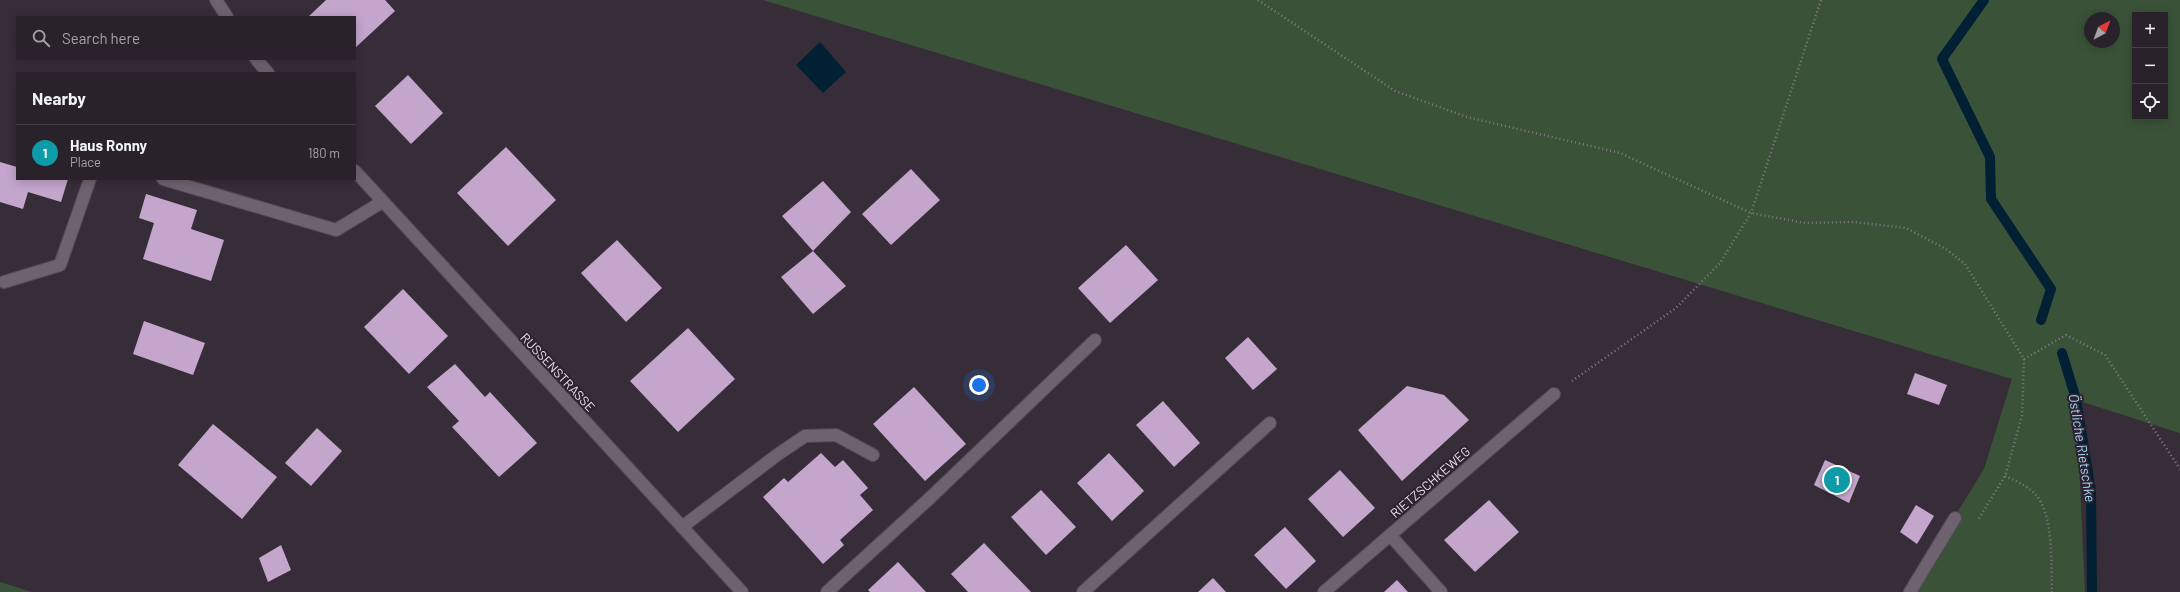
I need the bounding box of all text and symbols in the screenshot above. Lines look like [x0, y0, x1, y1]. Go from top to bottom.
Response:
north arrow [2084, 12, 2120, 48]
map controls [2132, 12, 2168, 120]
button: + [2132, 12, 2168, 48]
search box [16, 16, 356, 60]
icon: search [30, 27, 52, 49]
text: Search here [62, 29, 140, 47]
button: − [2132, 48, 2168, 84]
button: locate [2132, 84, 2168, 120]
text: Nearby [32, 88, 86, 108]
text: Haus Ronny [70, 136, 147, 154]
text: 1 [43, 145, 47, 161]
text: 180 m [308, 145, 340, 161]
text: Place [70, 154, 101, 170]
street label: RUSSENSTRASSE [517, 329, 599, 415]
your location [969, 375, 989, 395]
water label: Östliche Rietschke [2066, 393, 2099, 503]
street label: RIETZSCHKEWEG [1387, 443, 1473, 521]
pin: 1 [1824, 465, 1850, 495]

